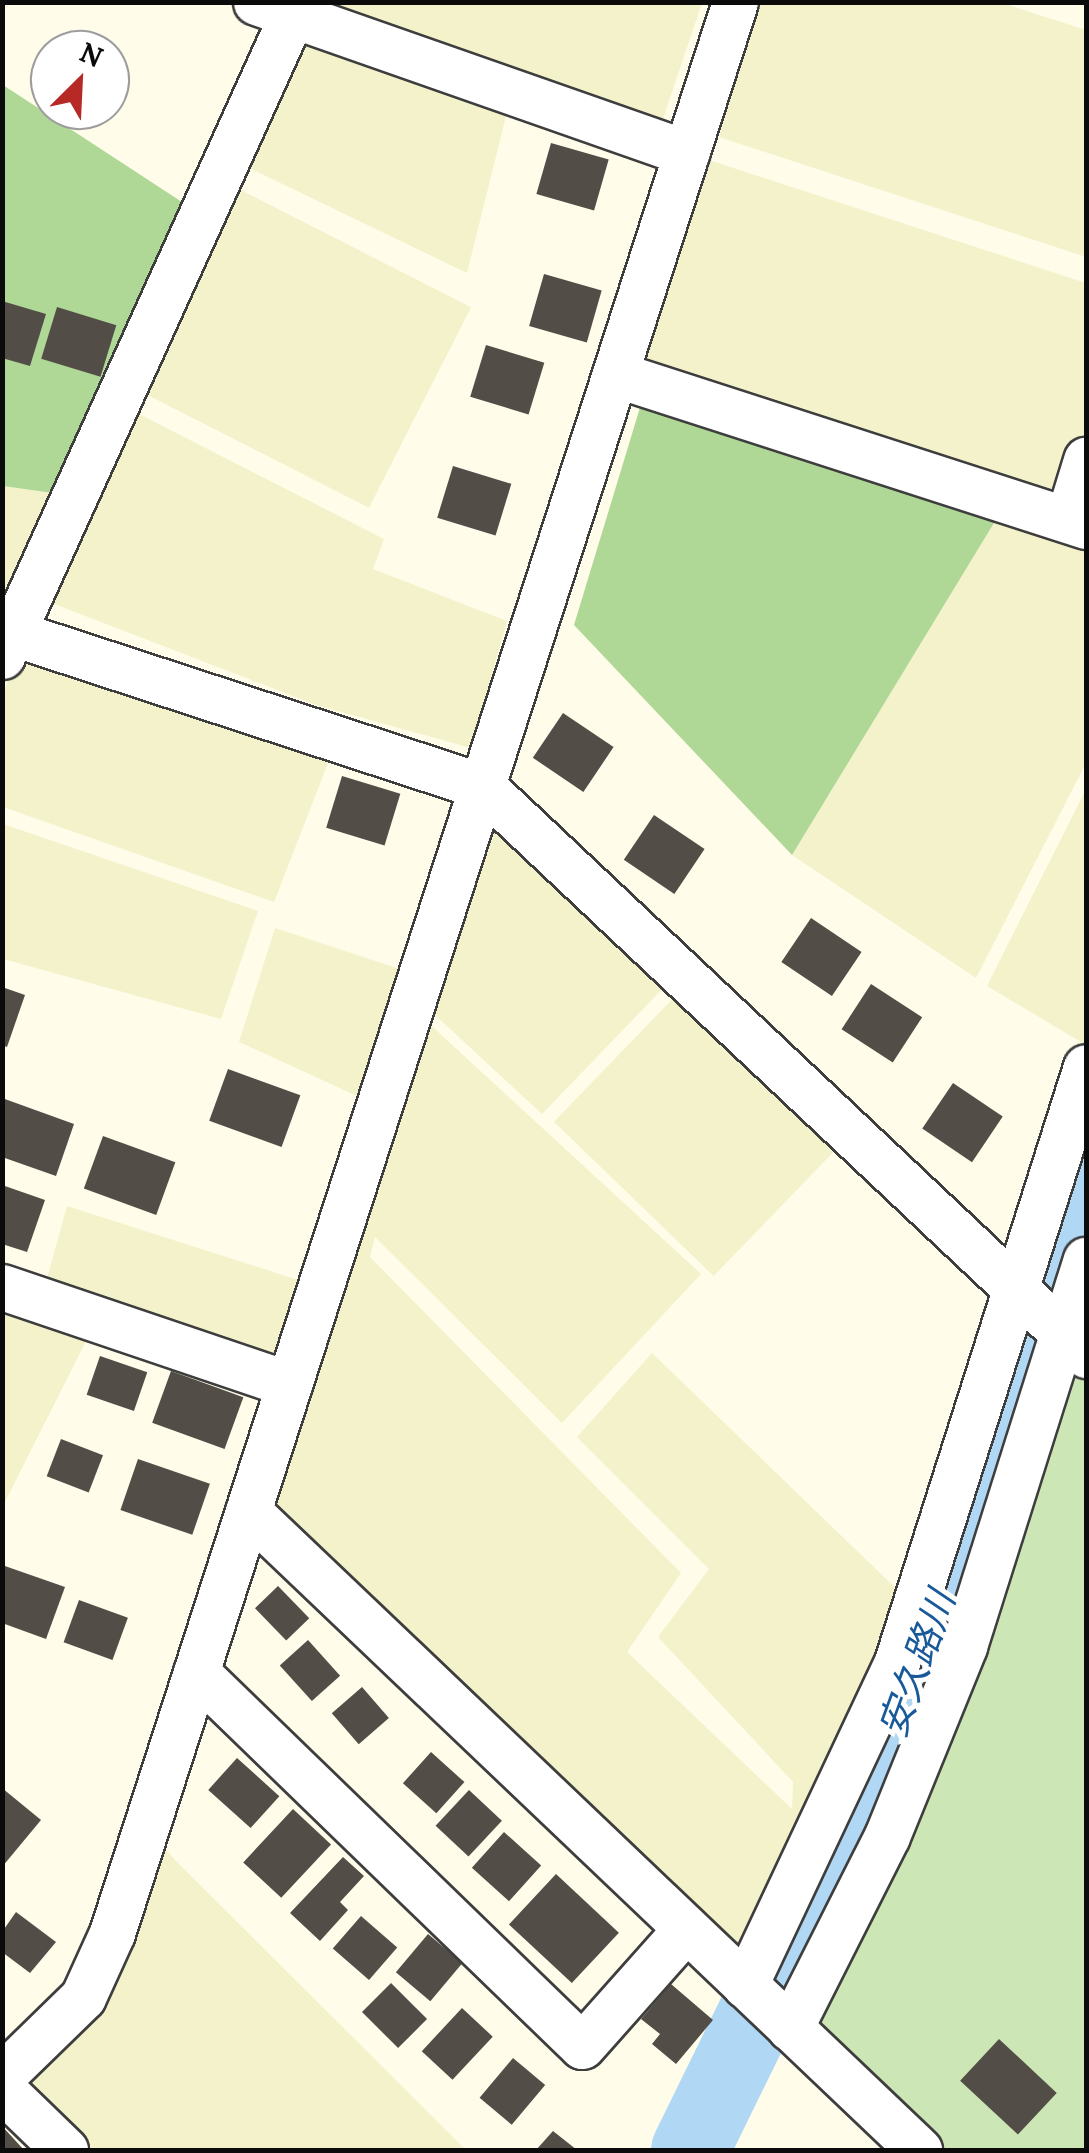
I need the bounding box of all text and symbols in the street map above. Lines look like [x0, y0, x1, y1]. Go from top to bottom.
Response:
north arrow [30, 30, 130, 130]
text: N [74, 34, 109, 75]
water label: 安久路川 [870, 1585, 964, 1743]

